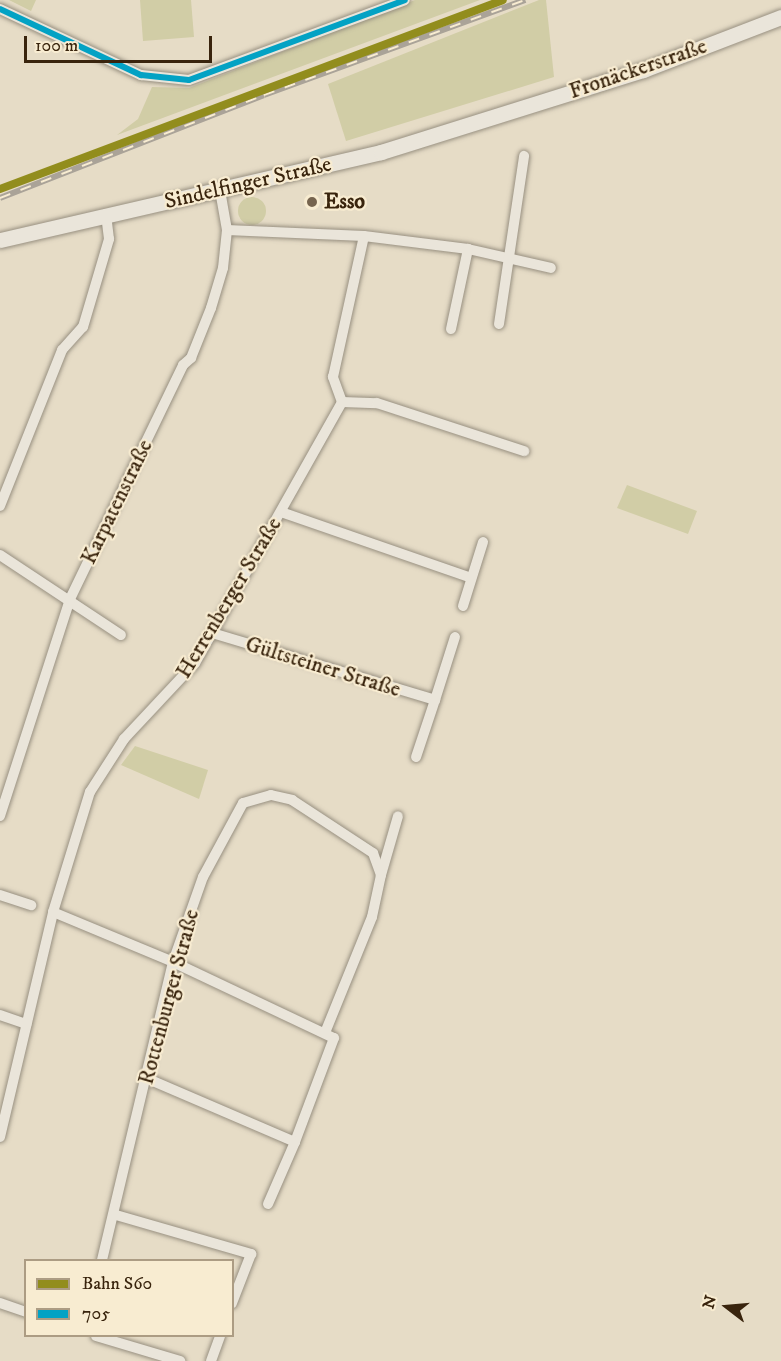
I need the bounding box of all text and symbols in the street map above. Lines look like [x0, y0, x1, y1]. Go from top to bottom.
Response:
scale bar [27, 24, 214, 62]
street label: Fronäckerstraße [566, 33, 710, 105]
text: 100 m [35, 35, 78, 57]
street label: Sindelfinger Straße [162, 151, 334, 215]
place label: Esso [324, 189, 365, 215]
marker: Esso [305, 195, 319, 209]
street label: Karpatenstraße [75, 435, 159, 569]
street label: Herrenberger Straße [171, 513, 287, 683]
street label: Gültsteiner Straße [242, 631, 404, 703]
street label: Rottenburger Straße [133, 907, 205, 1087]
legend [24, 1259, 234, 1337]
text: Bahn S60 [82, 1273, 152, 1295]
north arrow [697, 1277, 757, 1337]
text: N [698, 1293, 721, 1311]
text: 705 [82, 1303, 110, 1325]

